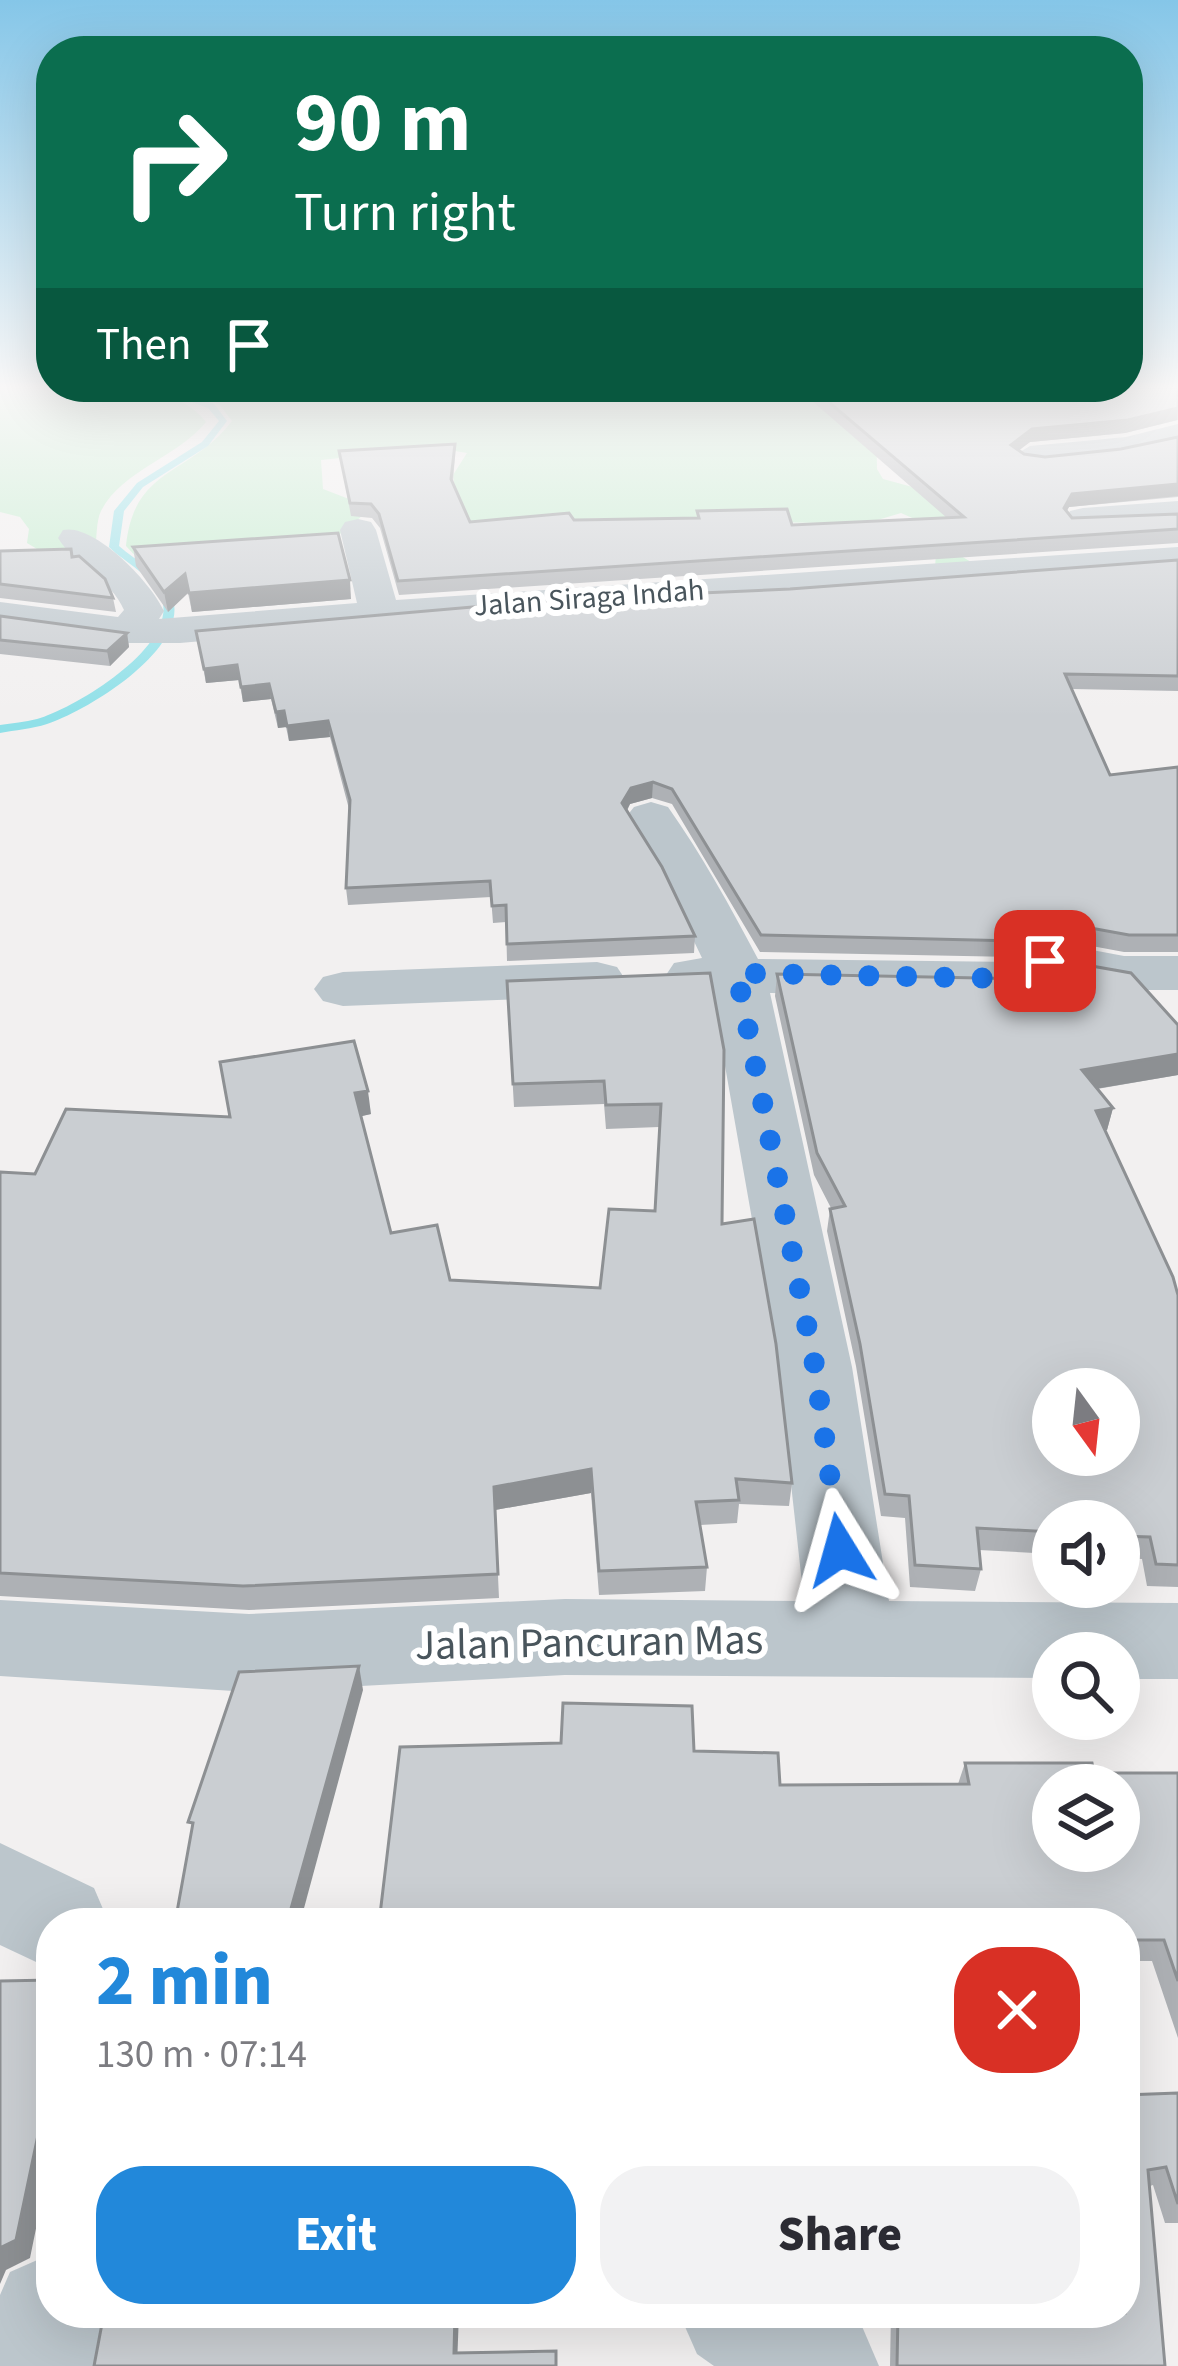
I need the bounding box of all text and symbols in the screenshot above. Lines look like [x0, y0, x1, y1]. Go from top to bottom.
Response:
text: 90 m [294, 64, 472, 184]
icon: right [96, 84, 252, 240]
text: Turn right [294, 175, 516, 252]
icon: arrive [216, 312, 282, 378]
text: Then [96, 313, 192, 377]
street label: Jalan Siraga Indah [472, 568, 706, 628]
pin [994, 910, 1096, 1012]
icon: arrive [1012, 928, 1078, 994]
north arrow [1032, 1368, 1140, 1476]
map controls [1032, 1368, 1140, 1872]
position arrow [777, 1487, 903, 1613]
button: sound [1032, 1500, 1140, 1608]
street label: Jalan Pancuran Mas [414, 1610, 764, 1676]
button: search [1032, 1632, 1140, 1740]
button: layers [1032, 1764, 1140, 1872]
text: 2 min [96, 1930, 273, 2033]
button: close [954, 1947, 1080, 2073]
text: 130 m · 07:14 [96, 2027, 307, 2083]
button: Exit [96, 2166, 576, 2304]
button: Share [600, 2166, 1080, 2304]

